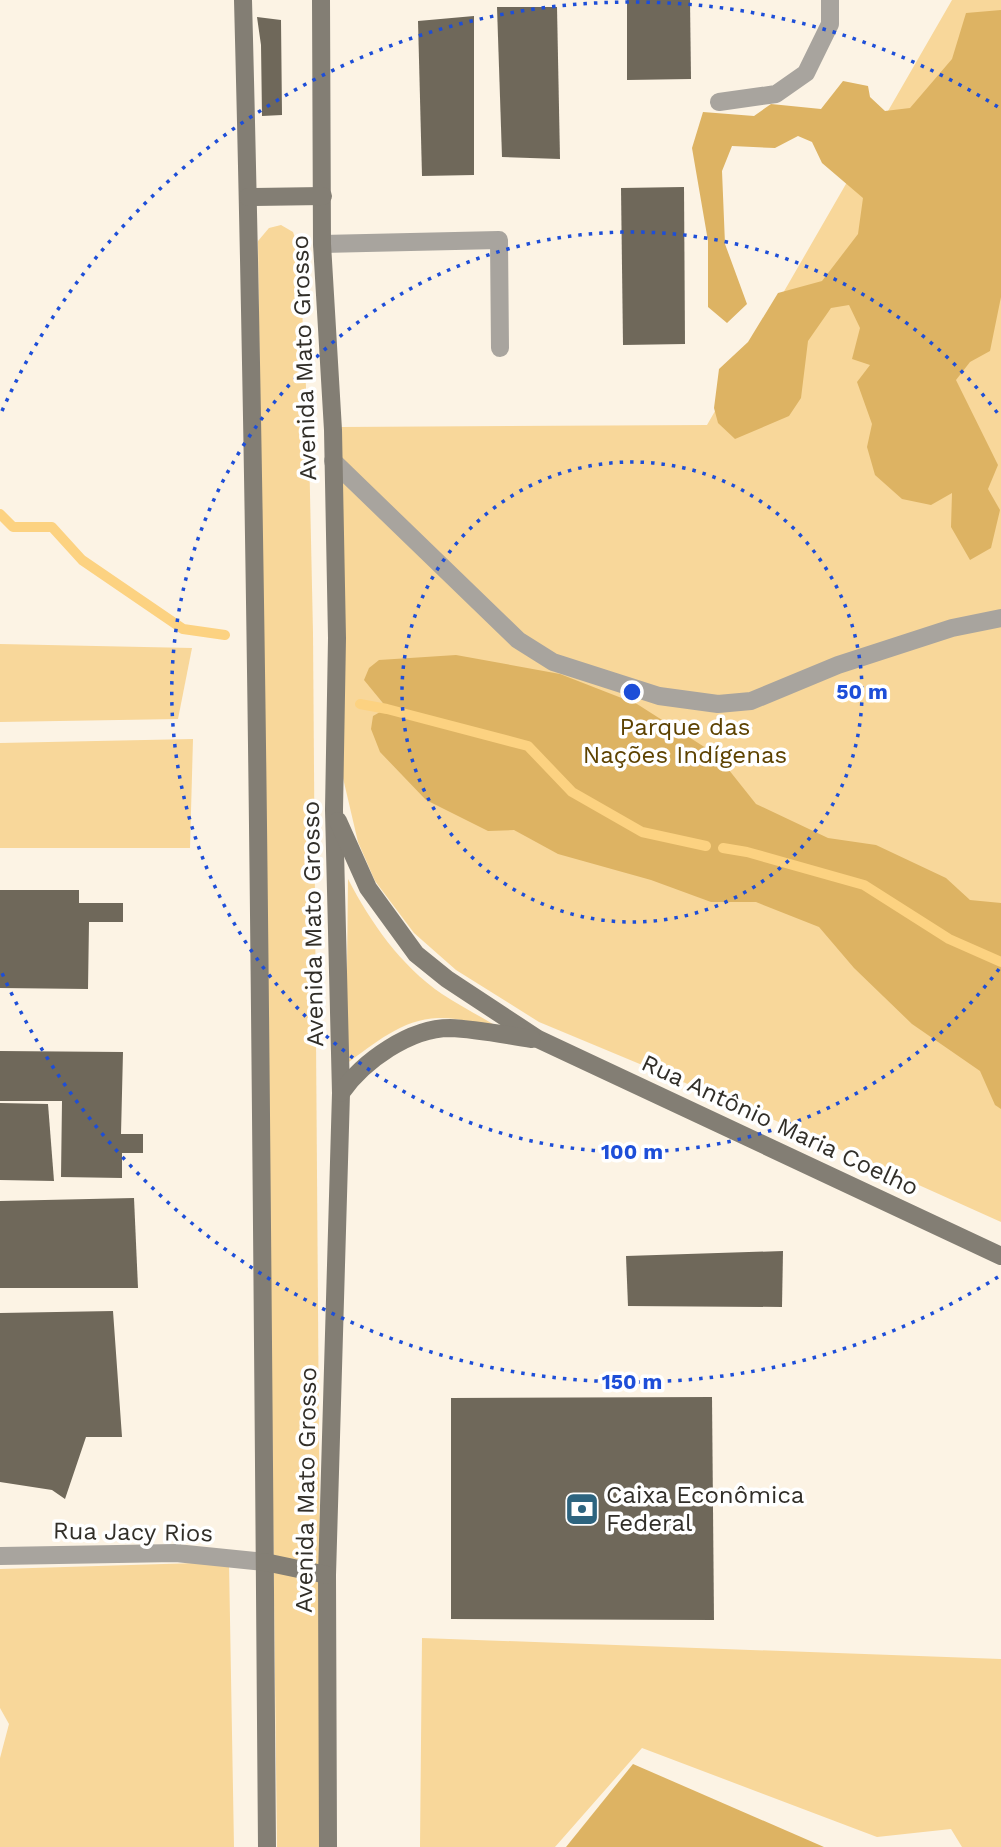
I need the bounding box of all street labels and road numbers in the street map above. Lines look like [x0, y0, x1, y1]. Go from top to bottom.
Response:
street label: Avenida Mato Grosso [286, 235, 322, 481]
street label: Avenida Mato Grosso [297, 801, 329, 1047]
street label: Rua Antônio Maria Coelho [637, 1048, 923, 1202]
street label: Avenida Mato Grosso [290, 1367, 322, 1613]
street label: Rua Jacy Rios [53, 1517, 213, 1547]

